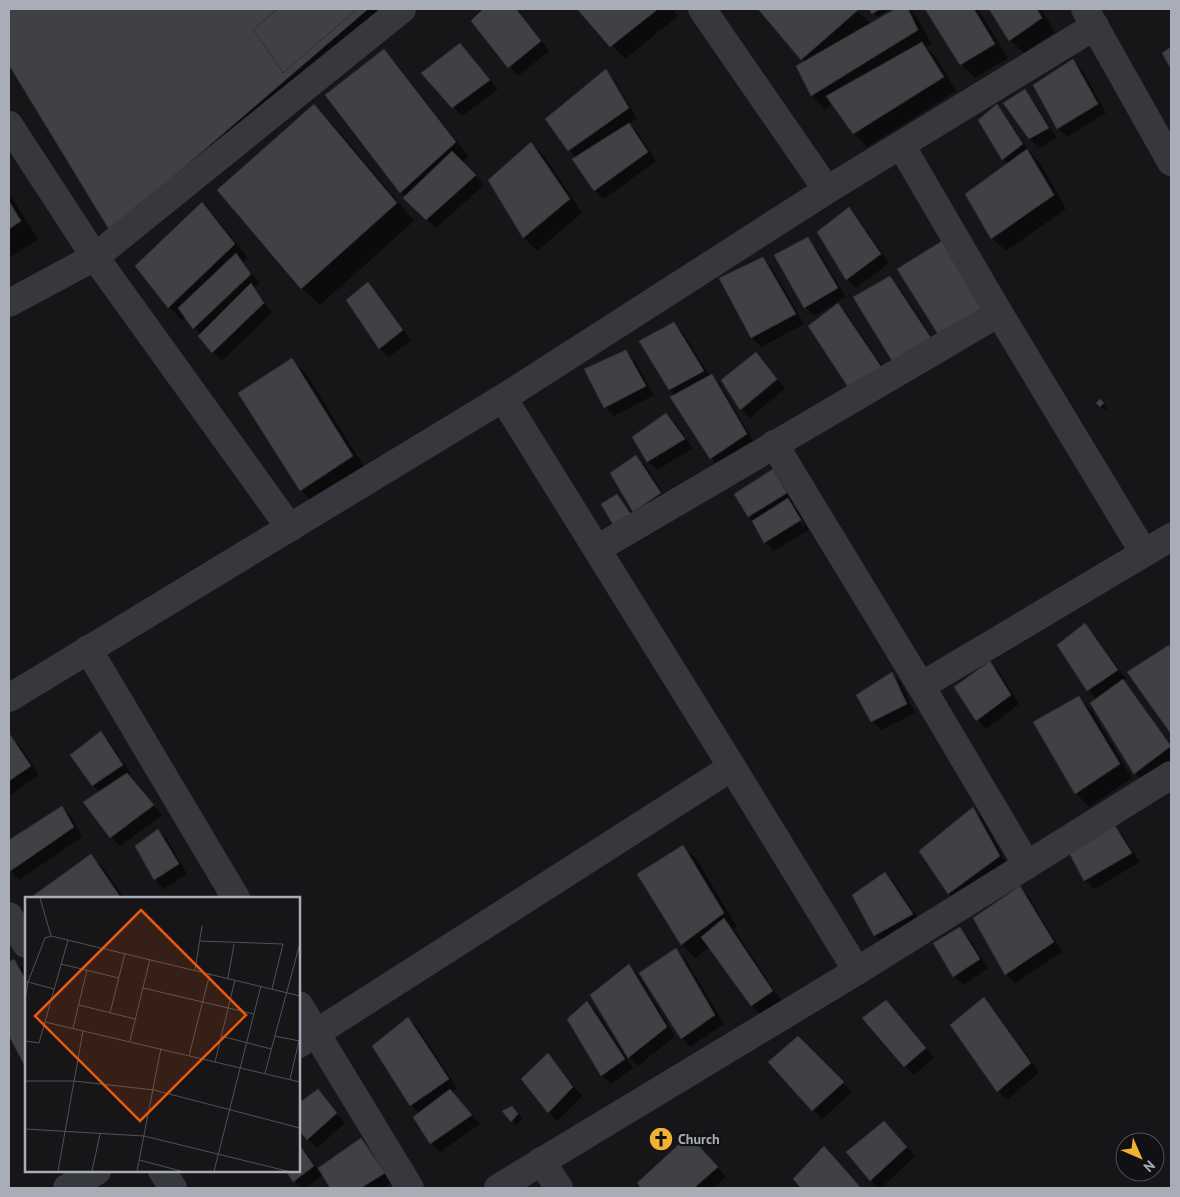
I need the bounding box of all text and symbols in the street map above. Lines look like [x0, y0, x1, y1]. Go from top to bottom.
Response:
inset map [25, 897, 300, 1172]
church icon: Church [648, 1126, 674, 1152]
place label: Church [678, 1130, 720, 1148]
north arrow [1115, 1132, 1165, 1182]
text: N [1140, 1157, 1159, 1176]

